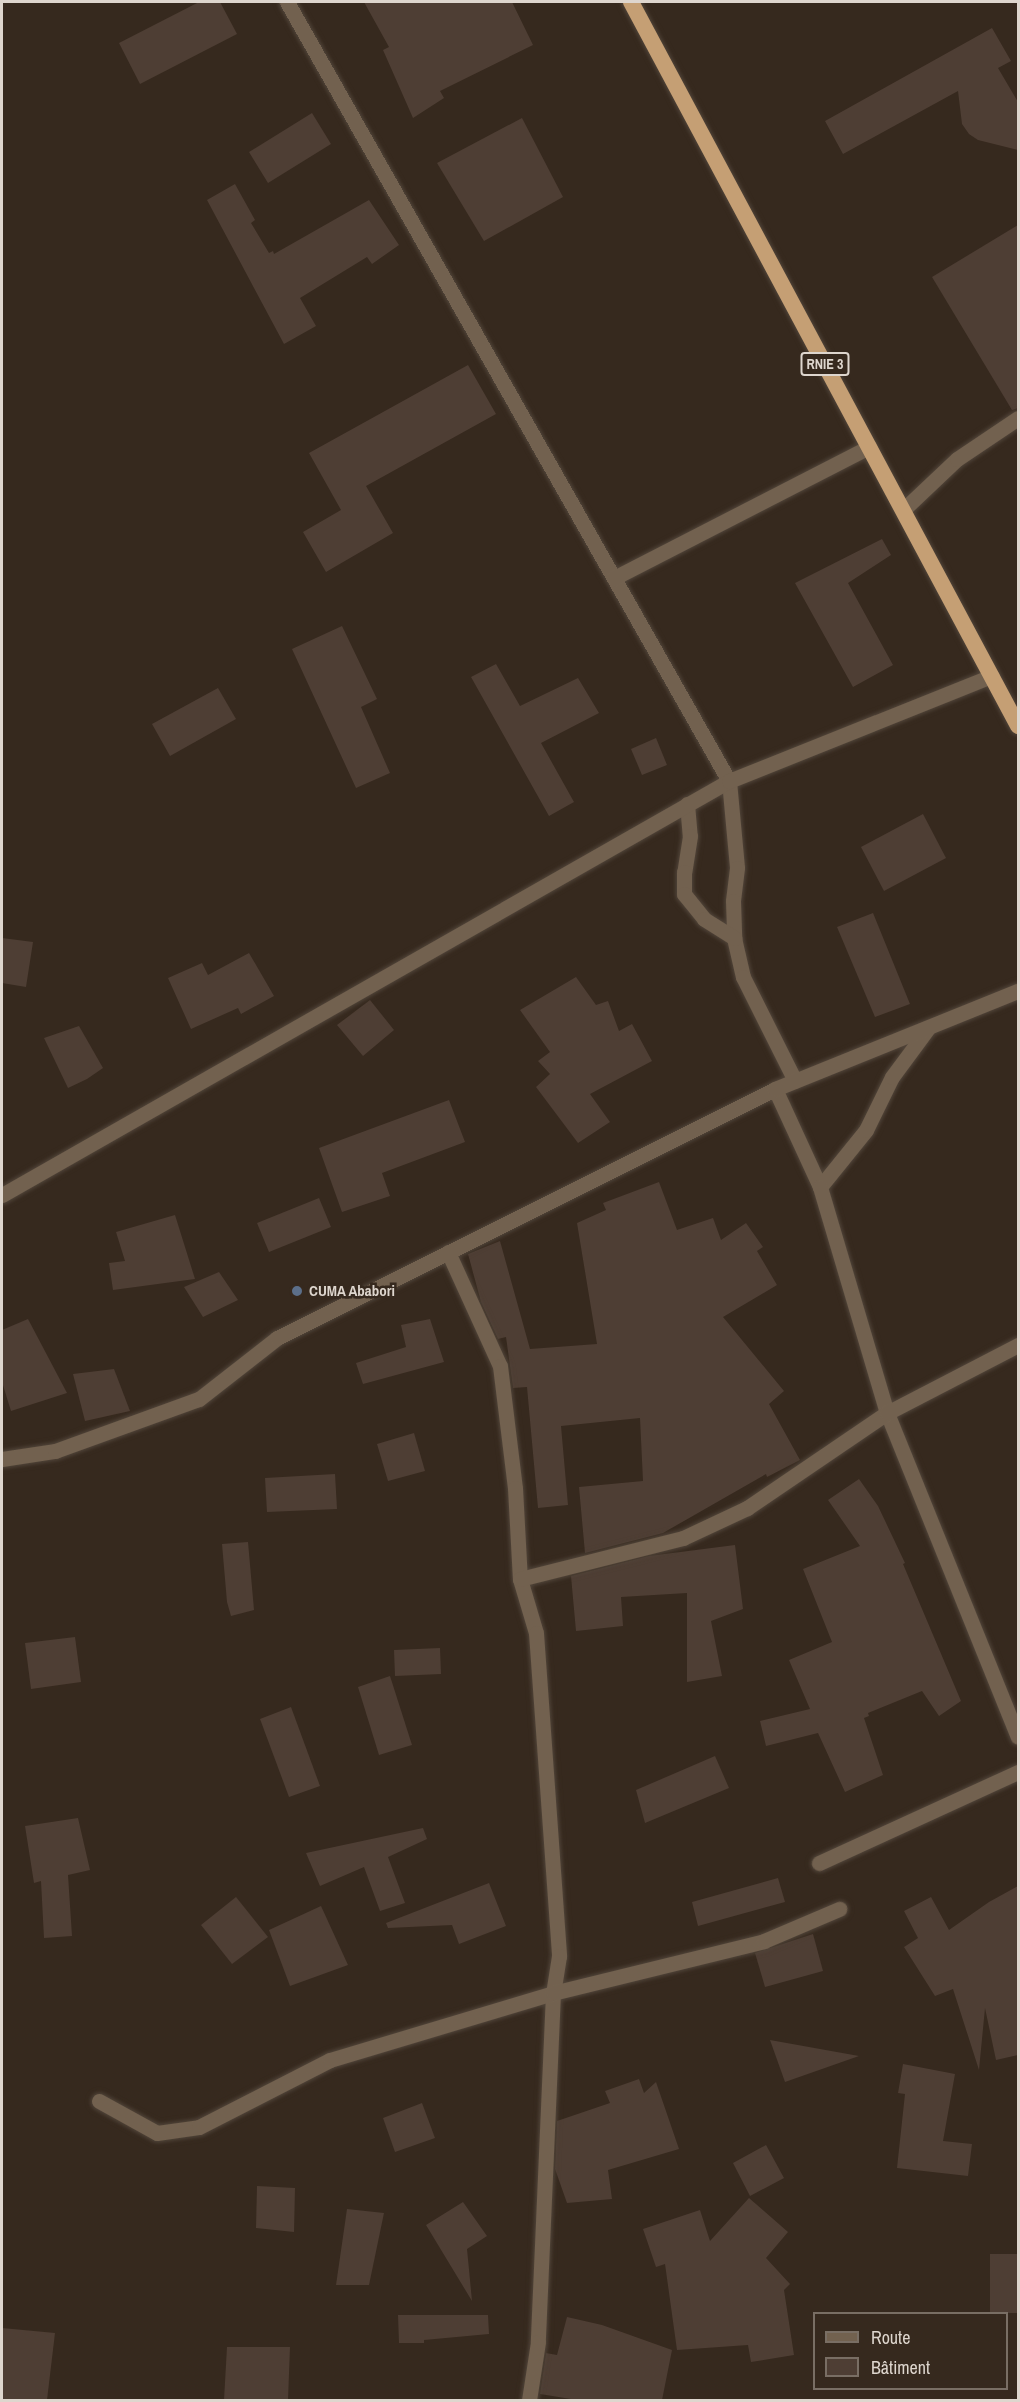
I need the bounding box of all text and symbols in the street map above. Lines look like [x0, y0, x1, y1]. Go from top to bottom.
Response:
road number: RNIE 3 [800, 353, 850, 375]
place label: CUMA Ababori [309, 1282, 396, 1300]
marker: CUMA Ababori [290, 1284, 304, 1298]
legend [813, 2312, 1008, 2390]
text: Route [871, 2325, 910, 2350]
text: Bâtiment [871, 2355, 930, 2380]

